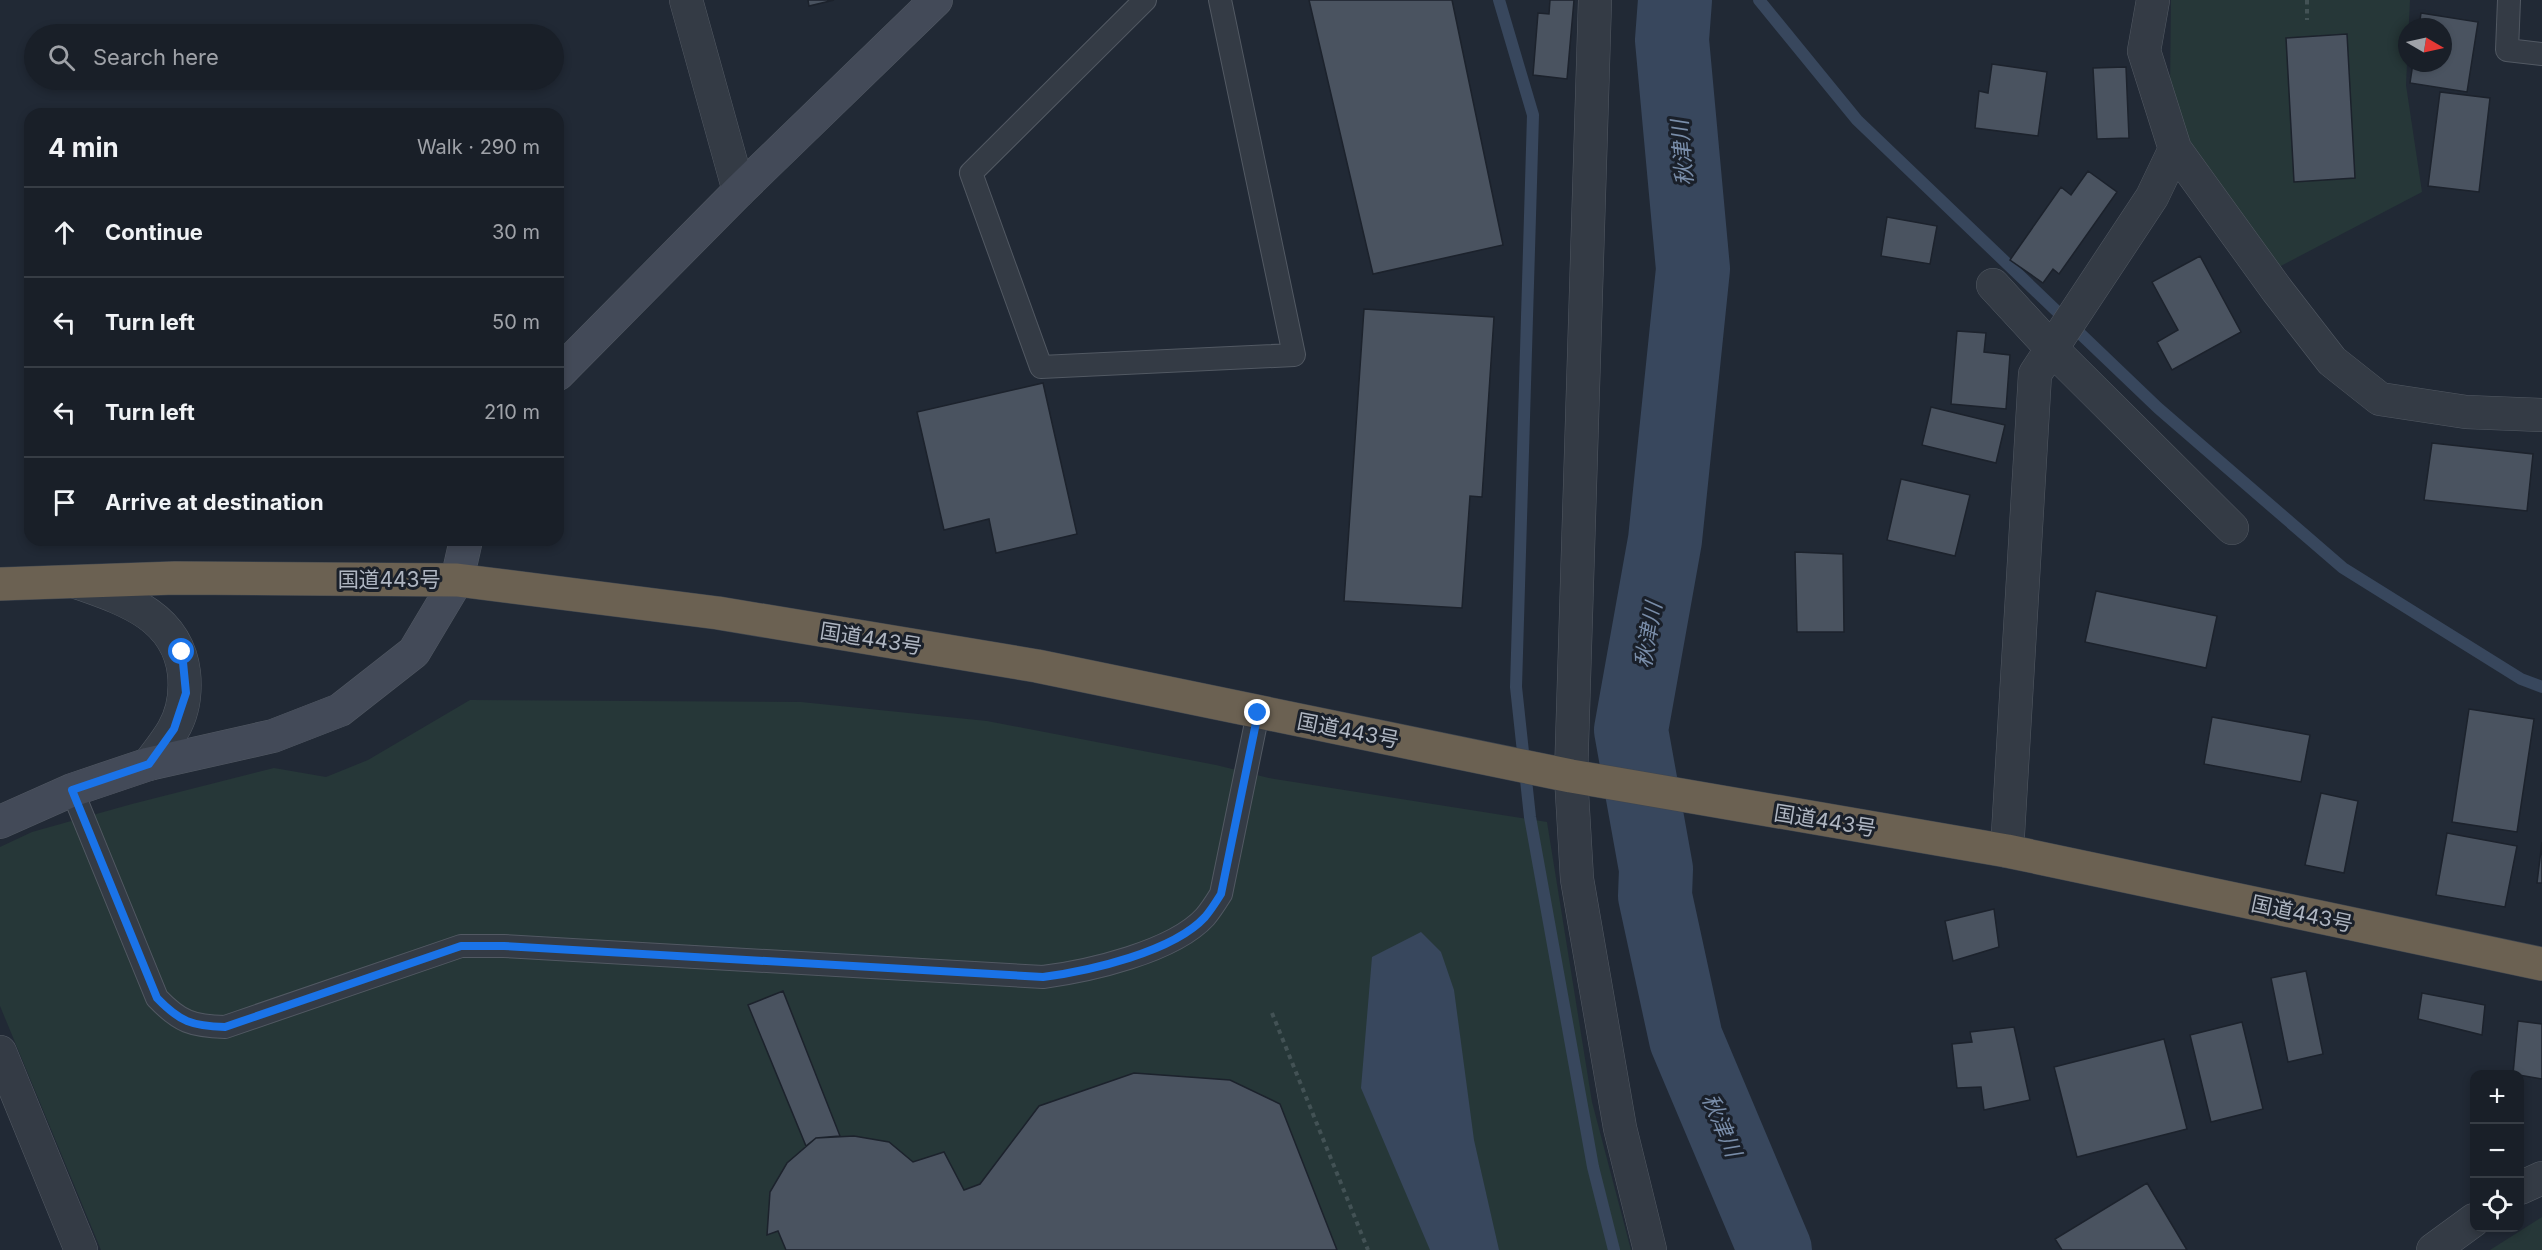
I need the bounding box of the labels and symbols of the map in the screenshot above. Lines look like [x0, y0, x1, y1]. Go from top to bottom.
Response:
north arrow [2398, 18, 2452, 72]
water label: 秋津川 [1666, 117, 1698, 187]
street label: 国道443号 [337, 567, 441, 592]
water label: 秋津川 [1629, 598, 1667, 670]
street label: 国道443号 [818, 618, 924, 659]
route start [168, 638, 194, 664]
route end [1244, 699, 1270, 725]
street label: 国道443号 [1295, 708, 1401, 753]
street label: 国道443号 [1772, 800, 1878, 841]
street label: 国道443号 [2249, 891, 2355, 936]
water label: 秋津川 [1697, 1090, 1748, 1162]

